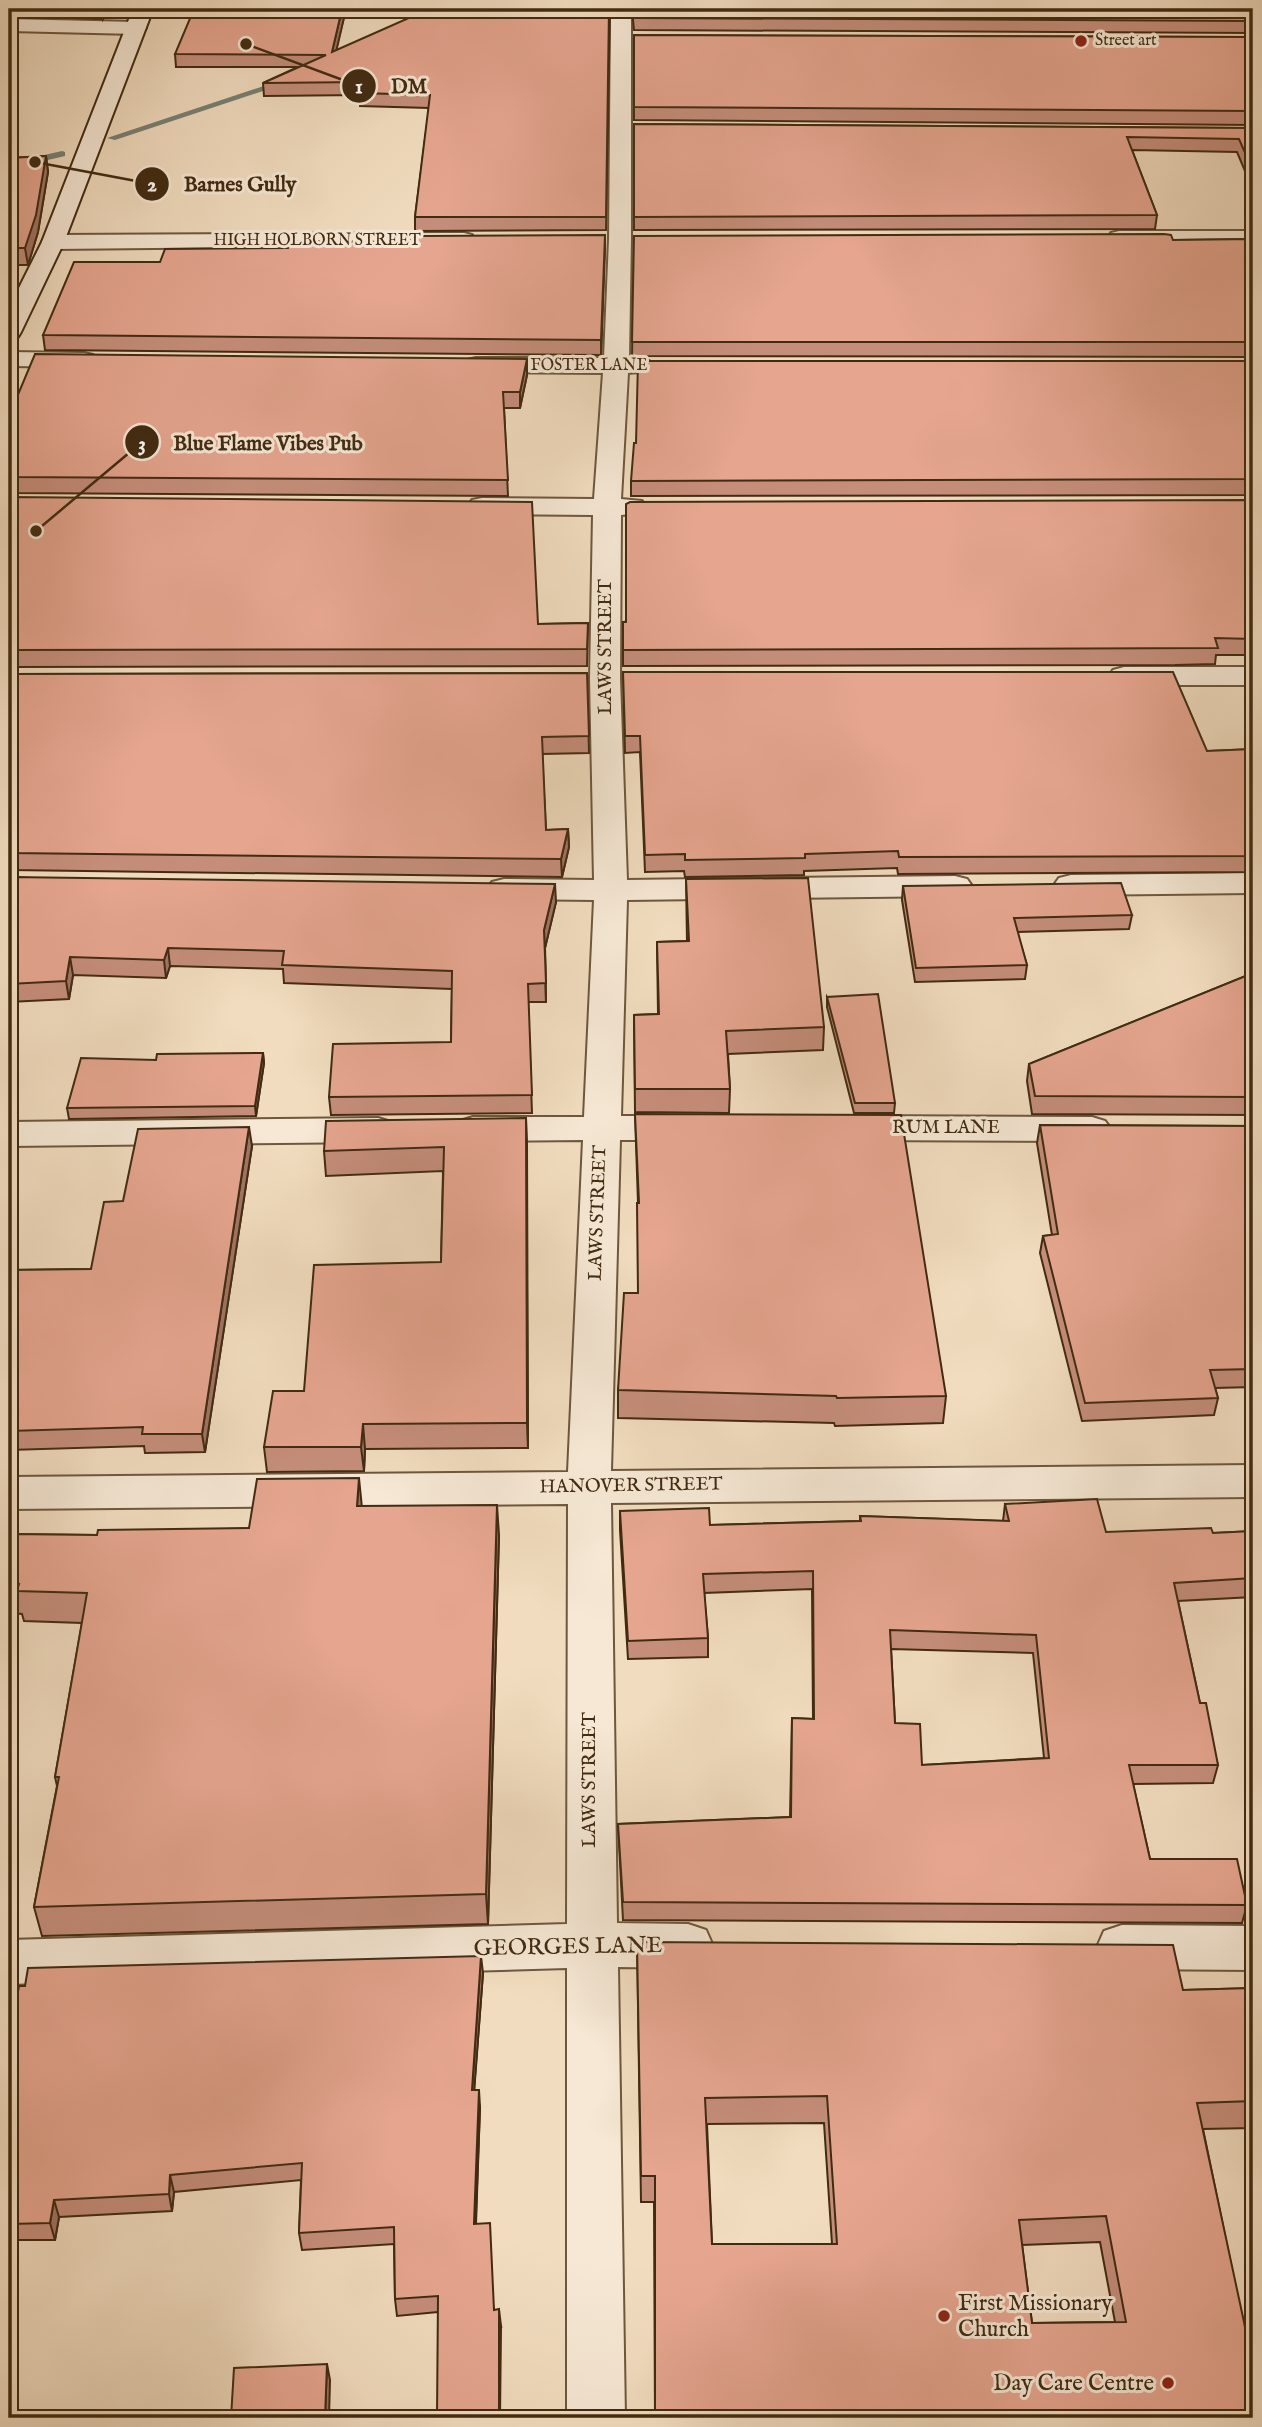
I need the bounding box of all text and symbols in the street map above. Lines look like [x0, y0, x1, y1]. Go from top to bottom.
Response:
place label: Street art [1095, 31, 1157, 51]
marker: Street art [1073, 33, 1089, 49]
callout: DM [341, 65, 441, 107]
text: 1 [355, 74, 363, 101]
text: DM [391, 74, 427, 101]
callout: Barnes Gully [135, 163, 310, 205]
text: 2 [147, 172, 157, 199]
text: Barnes Gully [184, 172, 297, 199]
street label: HIGH HOLBORN STREET [213, 231, 421, 251]
street label: FOSTER LANE [530, 356, 648, 376]
callout: Blue Flame Vibes Pub [124, 421, 377, 463]
text: 3 [138, 431, 146, 458]
text: Blue Flame Vibes Pub [173, 431, 363, 458]
street label: LAWS STREET [594, 579, 618, 715]
street label: RUM LANE [892, 1116, 1000, 1140]
street label: LAWS STREET [584, 1145, 612, 1281]
street label: HANOVER STREET [539, 1472, 723, 1500]
street label: LAWS STREET [578, 1712, 602, 1848]
street label: GEORGES LANE [473, 1931, 663, 1963]
place label: First Missionary Church [958, 2289, 1113, 2344]
marker: First Missionary Church [936, 2308, 952, 2324]
place label: Day Care Centre [993, 2369, 1154, 2398]
marker: Day Care Centre [1160, 2375, 1176, 2391]

